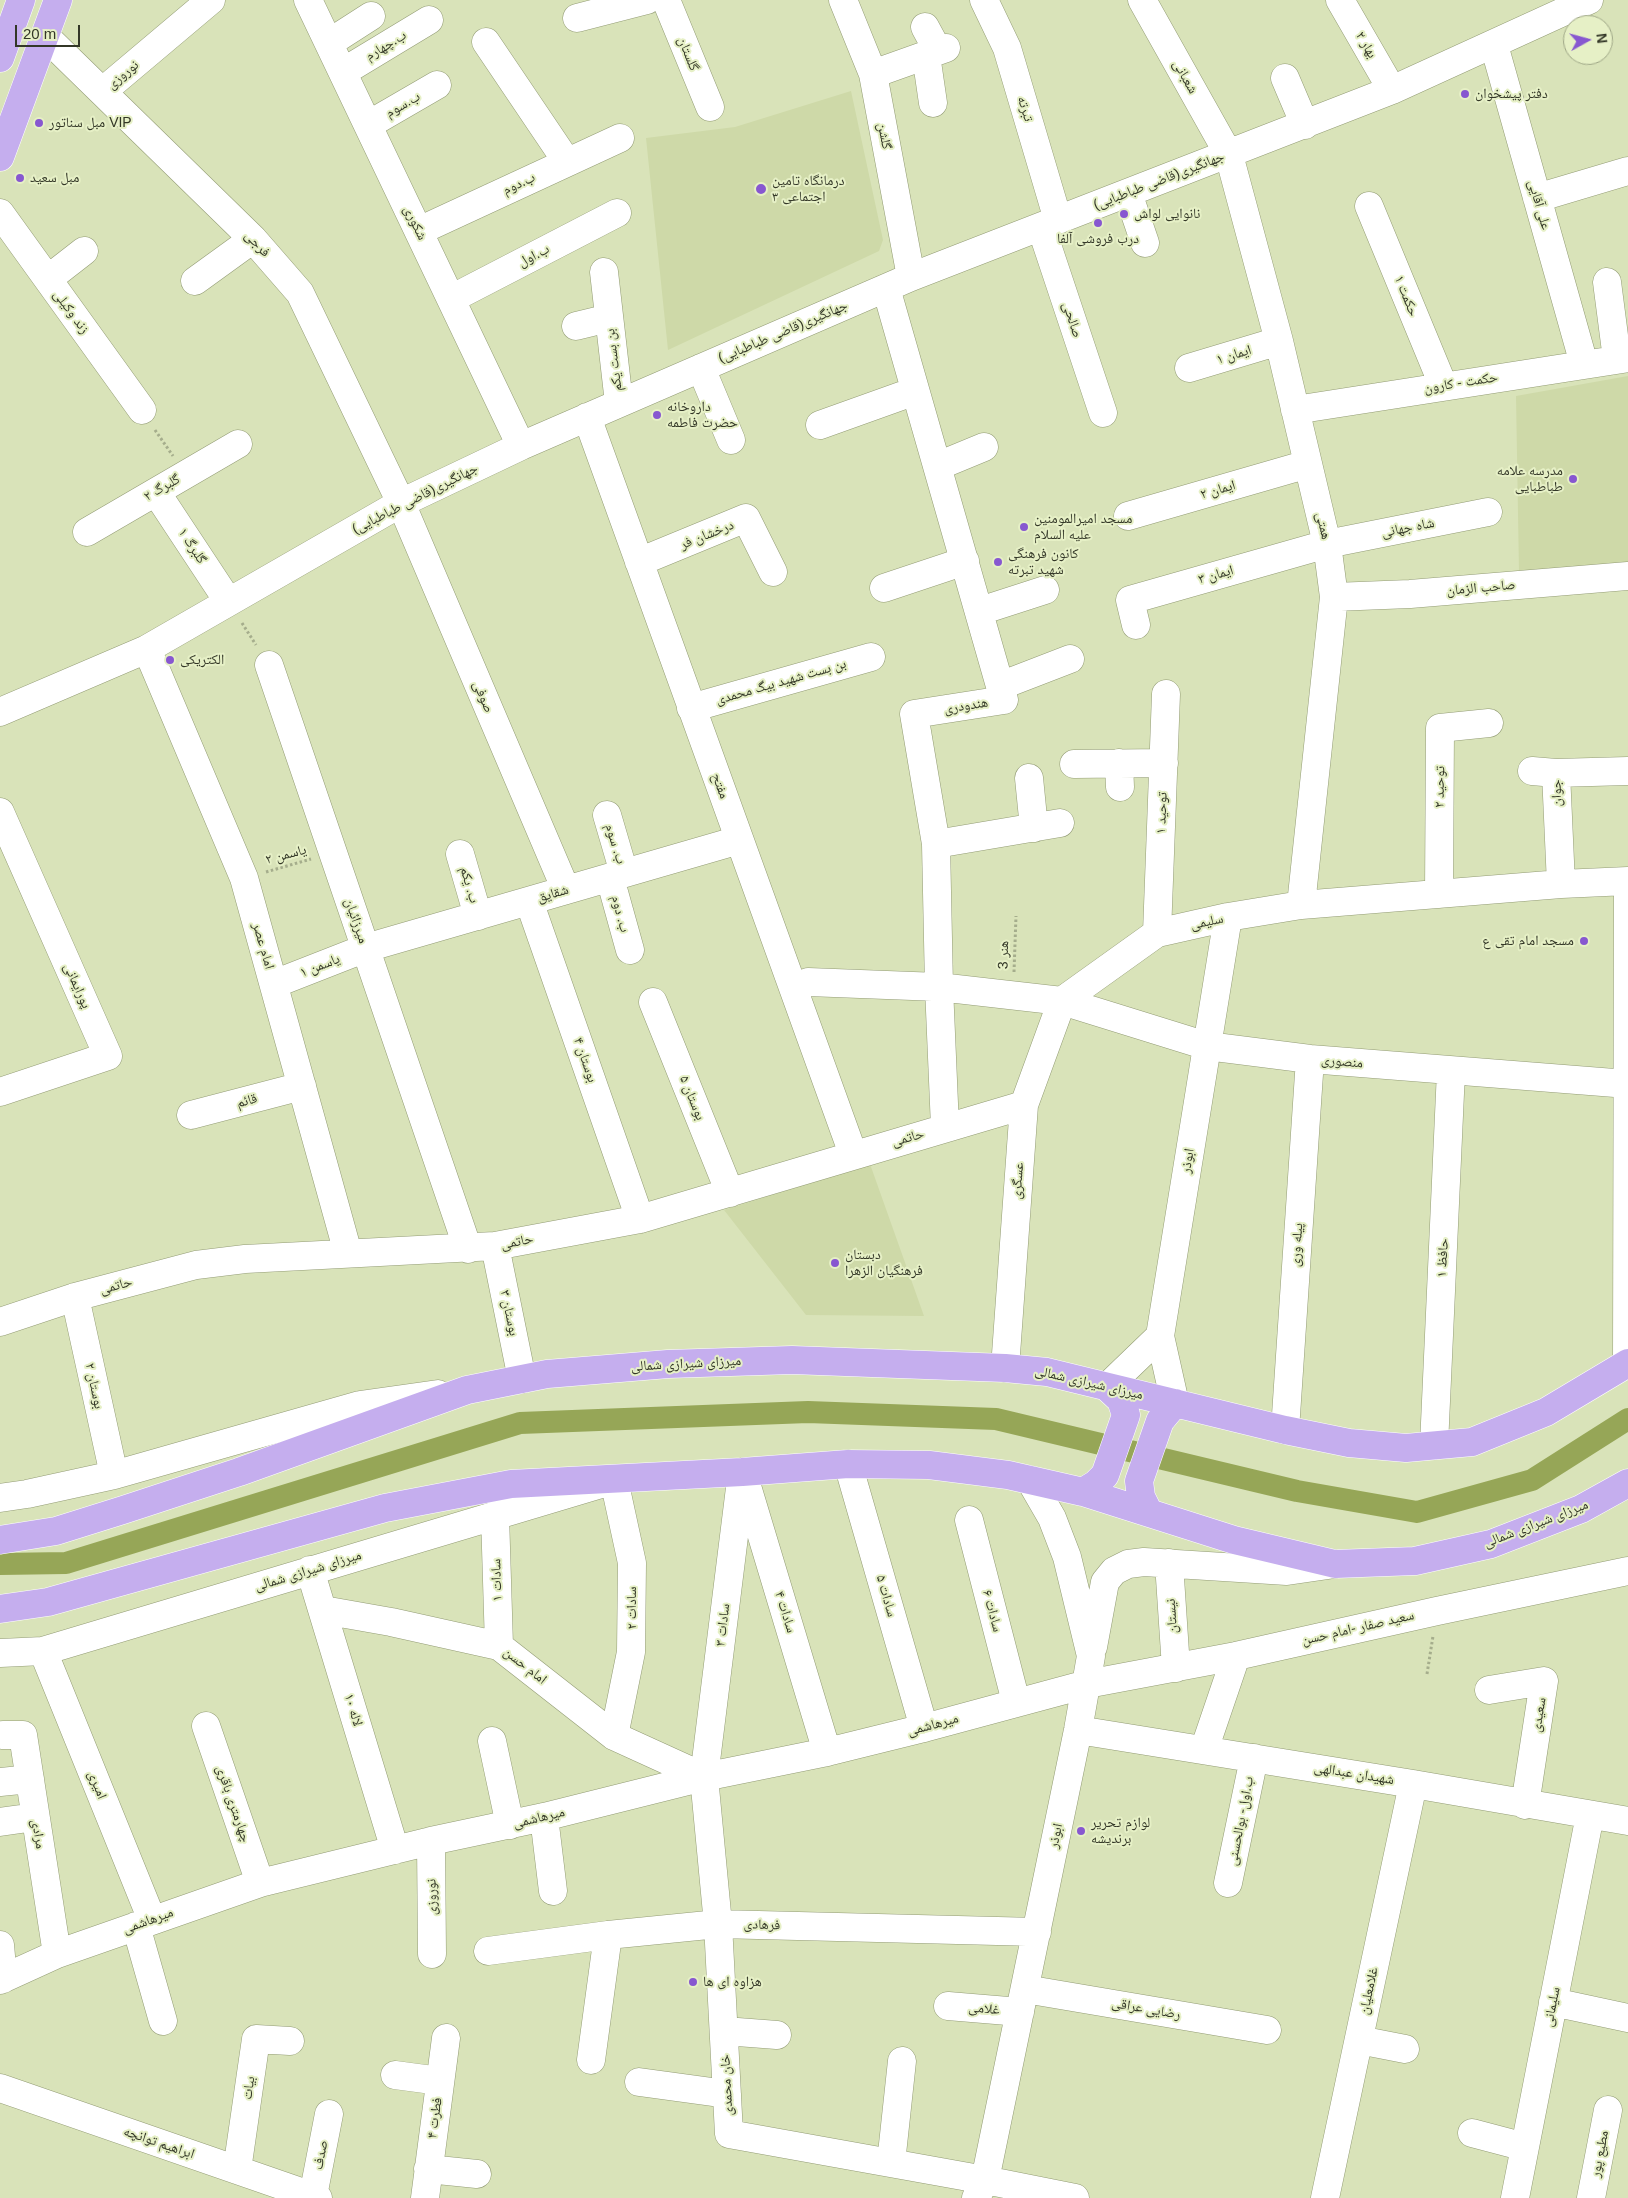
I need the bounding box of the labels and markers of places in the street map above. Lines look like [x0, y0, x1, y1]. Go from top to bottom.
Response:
place label: دفتر پیشخوان [1475, 86, 1548, 102]
marker: دفتر پیشخوان [1459, 88, 1471, 100]
place label: مبل سناتور VIP [49, 115, 132, 131]
marker: مبل سناتور VIP [33, 117, 45, 129]
place label: مبل سعید [30, 170, 79, 186]
marker: مبل سعید [14, 172, 26, 184]
place label: درمانگاه تامین اجتماعی ۳ [772, 173, 845, 206]
marker: درمانگاه تامین اجتماعی ۳ [754, 182, 768, 196]
place label: نانوایی لواش [1134, 206, 1200, 222]
marker: نانوایی لواش [1118, 208, 1130, 220]
marker: درب فروشی آلفا [1092, 217, 1104, 229]
place label: درب فروشی آلفا [1057, 231, 1139, 247]
place label: داروخانه حضرت فاطمه [667, 399, 738, 432]
marker: داروخانه حضرت فاطمه [651, 409, 663, 421]
place label: مدرسه علامه طباطبایی [1497, 463, 1563, 496]
marker: مدرسه علامه طباطبایی [1567, 473, 1579, 485]
place label: مسجد امیرالمومنین علیه السلام [1034, 511, 1132, 544]
marker: مسجد امیرالمومنین علیه السلام [1018, 521, 1030, 533]
place label: کانون فرهنگی شهید تبرته [1008, 546, 1079, 578]
marker: کانون فرهنگی شهید تبرته [992, 556, 1004, 568]
place label: الکتریکی [180, 652, 224, 668]
marker: الکتریکی [164, 654, 176, 666]
place label: مسجد امام تقی ع [1482, 933, 1574, 949]
marker: مسجد امام تقی ع [1578, 935, 1590, 947]
place label: دبستان فرهنگیان الزهرا [845, 1247, 923, 1280]
marker: دبستان فرهنگیان الزهرا [829, 1257, 841, 1269]
place label: لوازم تحریر برندیشه [1091, 1815, 1150, 1848]
marker: لوازم تحریر برندیشه [1075, 1825, 1087, 1837]
place label: هزاوه ای ها [703, 1974, 762, 1990]
marker: هزاوه ای ها [687, 1976, 699, 1988]

